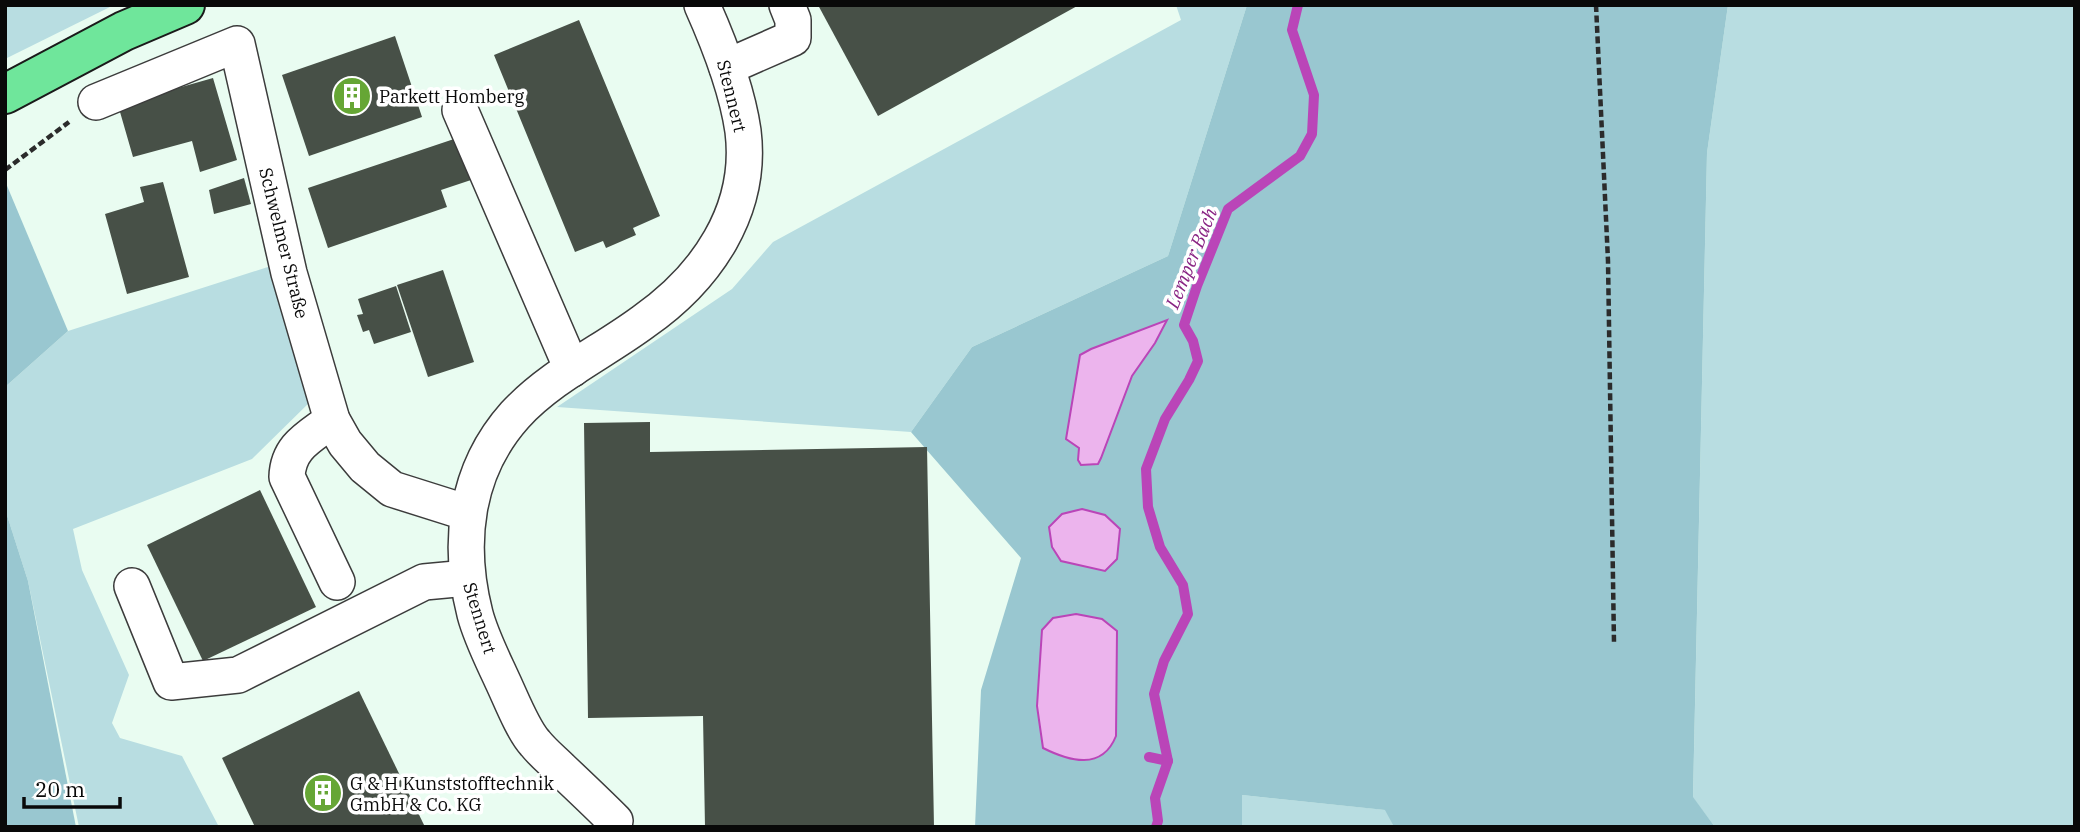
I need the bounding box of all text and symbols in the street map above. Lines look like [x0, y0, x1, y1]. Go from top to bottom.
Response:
street label: Stennert [712, 57, 752, 135]
building icon: Parkett Homberg [331, 75, 373, 117]
place label: Parkett Homberg [379, 85, 524, 108]
street label: Schwelmer Straße [254, 165, 314, 321]
water label: Lemper Bach [1160, 204, 1222, 313]
street label: Stennert [458, 579, 502, 657]
scale bar [24, 766, 121, 810]
building icon: G & H Kunststofftechnik GmbH & Co. KG [302, 772, 344, 814]
place label: G & H Kunststofftechnik GmbH & Co. KG [350, 772, 554, 816]
text: 20 m [35, 775, 85, 803]

